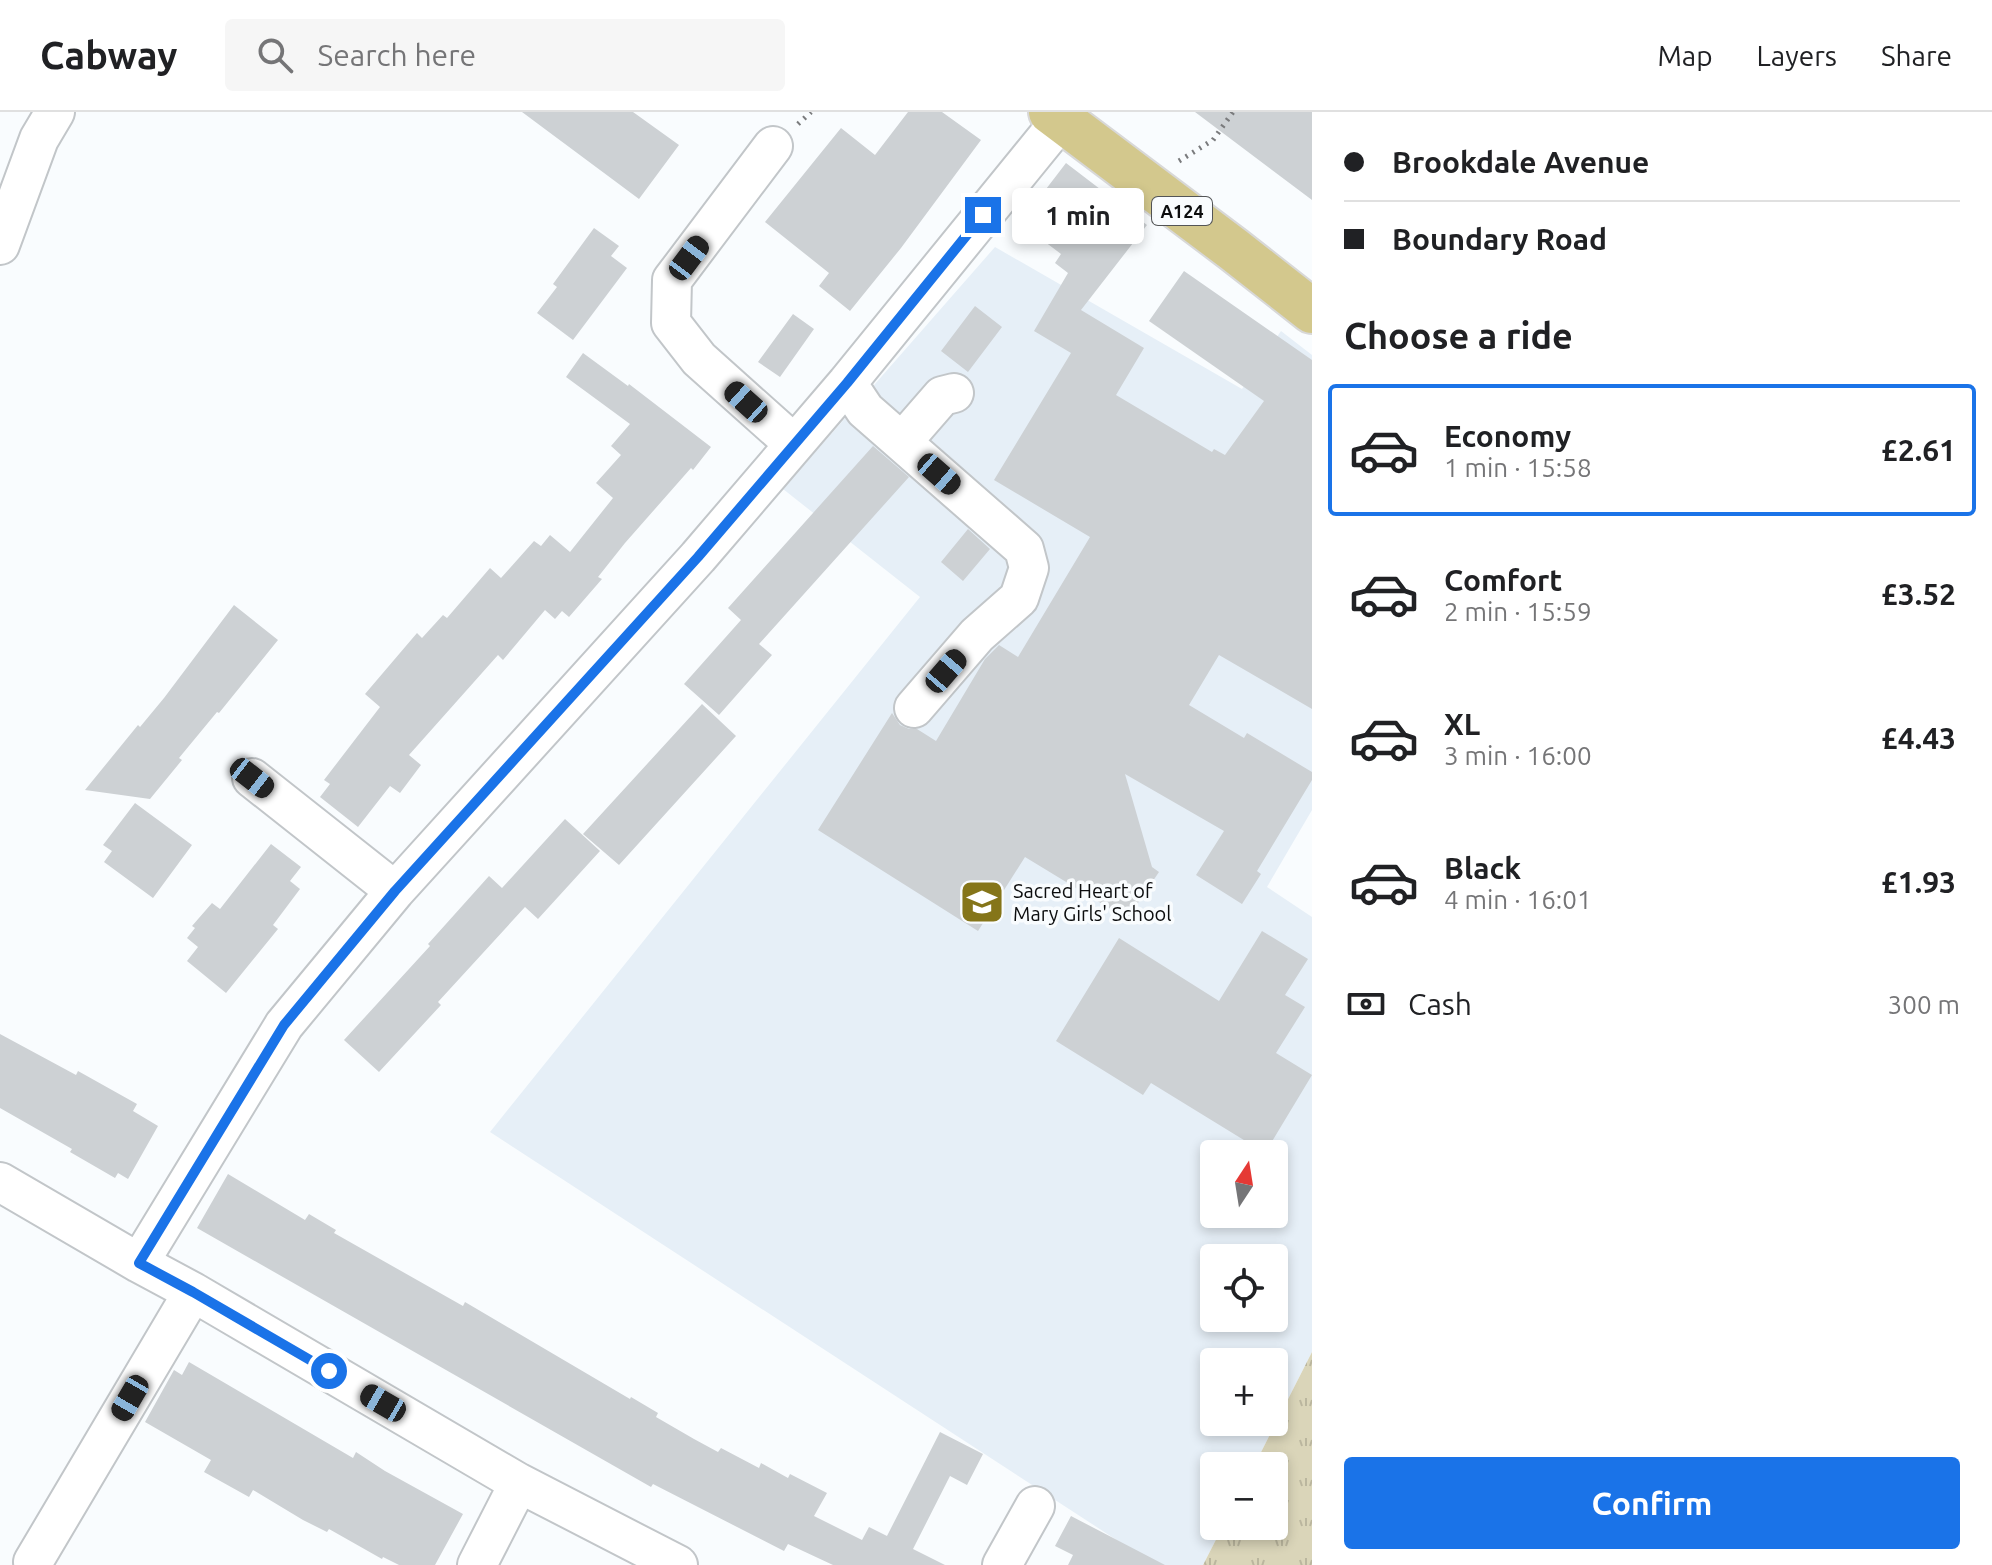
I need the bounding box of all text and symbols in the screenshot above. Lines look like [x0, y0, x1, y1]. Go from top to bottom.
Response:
search box [225, 19, 785, 91]
icon: search [253, 33, 297, 77]
text: Cabway [40, 34, 177, 76]
text: Search here [317, 38, 476, 72]
text: Map [1657, 40, 1713, 71]
text: Layers [1757, 40, 1837, 71]
text: Share [1881, 40, 1952, 71]
text: Brookdale Avenue [1392, 145, 1649, 179]
callout: 1 min [1011, 187, 1143, 243]
route end [965, 197, 1001, 233]
road number: A124 [1152, 197, 1212, 225]
text: 1 min [1045, 201, 1111, 230]
text: Boundary Road [1392, 222, 1607, 256]
car [665, 232, 713, 284]
text: Choose a ride [1344, 315, 1573, 356]
car [720, 377, 772, 427]
icon: car [1348, 414, 1420, 486]
text: Economy [1444, 419, 1571, 453]
text: £2.61 [1881, 433, 1956, 467]
car [913, 449, 965, 499]
text: 1 min · 15:58 [1444, 453, 1592, 482]
icon: car [1348, 558, 1420, 630]
text: Comfort [1444, 563, 1562, 597]
text: £3.52 [1881, 577, 1956, 611]
text: 2 min · 15:59 [1444, 597, 1592, 626]
car [921, 645, 971, 697]
icon: car [1348, 702, 1420, 774]
text: XL [1444, 707, 1480, 741]
text: £4.43 [1881, 721, 1956, 755]
text: 3 min · 16:00 [1444, 741, 1592, 770]
car [226, 754, 278, 802]
icon: car [1348, 846, 1420, 918]
text: Black [1444, 851, 1521, 885]
text: £1.93 [1881, 865, 1956, 899]
school or university icon: Sacred Heart of Mary Girls' School [958, 878, 1006, 926]
place label: Sacred Heart of Mary Girls' School [1013, 879, 1172, 925]
text: 4 min · 16:01 [1444, 885, 1592, 914]
icon: cash [1344, 982, 1388, 1026]
text: Cash [1408, 987, 1472, 1021]
text: 300 m [1888, 990, 1960, 1019]
north arrow [1200, 1140, 1288, 1228]
map controls [1200, 1140, 1288, 1540]
button: locate [1200, 1244, 1288, 1332]
button: + [1200, 1348, 1288, 1436]
route start [311, 1353, 347, 1389]
car [108, 1371, 152, 1425]
car [356, 1381, 410, 1425]
button: − [1200, 1452, 1288, 1540]
button: Confirm [1344, 1457, 1960, 1549]

